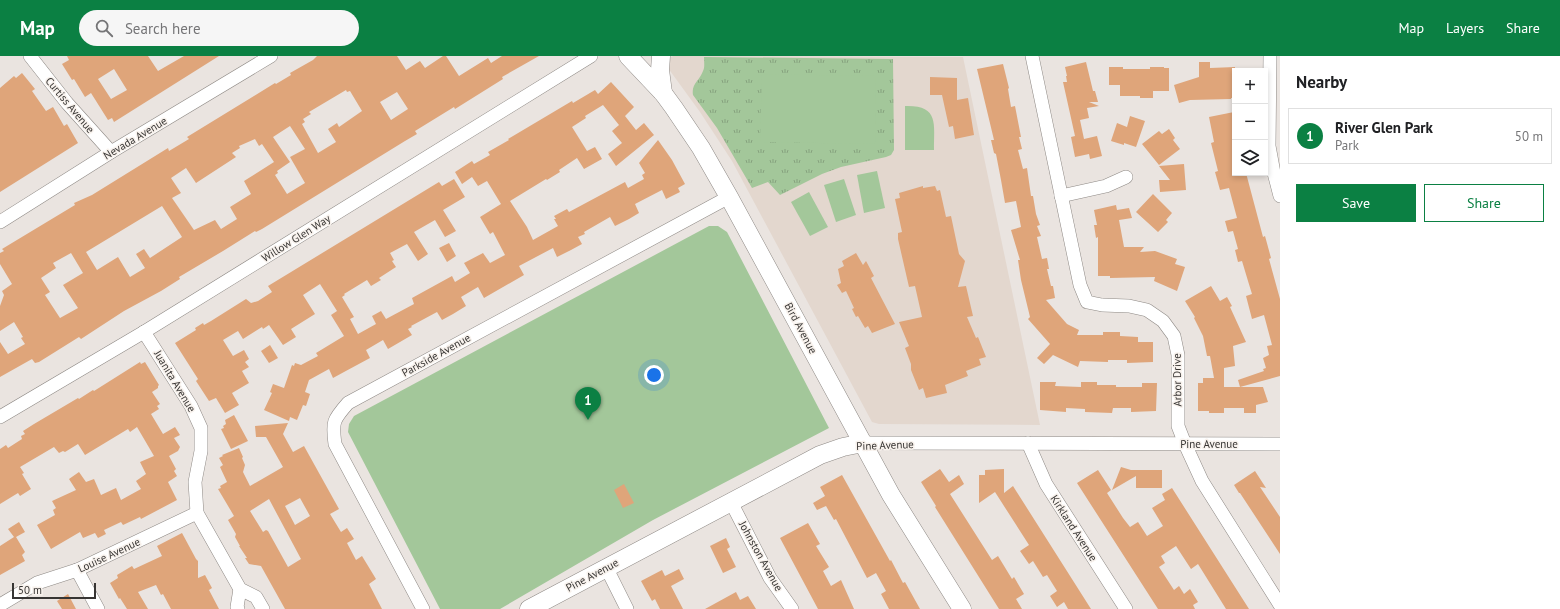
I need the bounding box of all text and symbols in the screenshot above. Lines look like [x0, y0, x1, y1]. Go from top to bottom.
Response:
search box [79, 10, 359, 46]
text: Map [20, 16, 55, 40]
icon: search [93, 17, 115, 39]
text: Search here [125, 19, 201, 38]
text: Map [1398, 19, 1424, 37]
text: Layers [1446, 19, 1484, 37]
text: Share [1506, 19, 1540, 37]
map controls [1232, 68, 1268, 176]
button: + [1232, 68, 1268, 104]
text: Nearby [1296, 71, 1347, 93]
street label: Curtiss Avenue [42, 74, 98, 136]
button: − [1232, 104, 1268, 140]
street label: Nevada Avenue [101, 113, 170, 162]
text: River Glen Park [1335, 118, 1433, 137]
text: 1 [1306, 128, 1314, 145]
text: 50 m [1515, 128, 1543, 145]
text: Park [1335, 137, 1359, 154]
button: layers [1232, 140, 1268, 176]
button: Save [1296, 184, 1416, 222]
button: Share [1424, 184, 1544, 222]
street label: Willow Glen Way [259, 211, 334, 265]
street label: Bird Avenue [782, 300, 821, 356]
street label: Parkside Avenue [399, 330, 473, 380]
street label: Juanita Avenue [151, 347, 199, 415]
street label: Arbor Drive [1170, 353, 1184, 407]
your location [644, 365, 664, 385]
pin: 1 [575, 387, 601, 420]
street label: Pine Avenue [856, 437, 914, 453]
street label: Pine Avenue [1180, 437, 1238, 451]
street label: Kirkland Avenue [1047, 492, 1101, 564]
street label: Johnston Avenue [735, 518, 786, 594]
street label: Louise Avenue [76, 534, 143, 575]
street label: Pine Avenue [563, 555, 621, 595]
scale bar [12, 581, 96, 600]
text: 50 m [18, 583, 42, 597]

